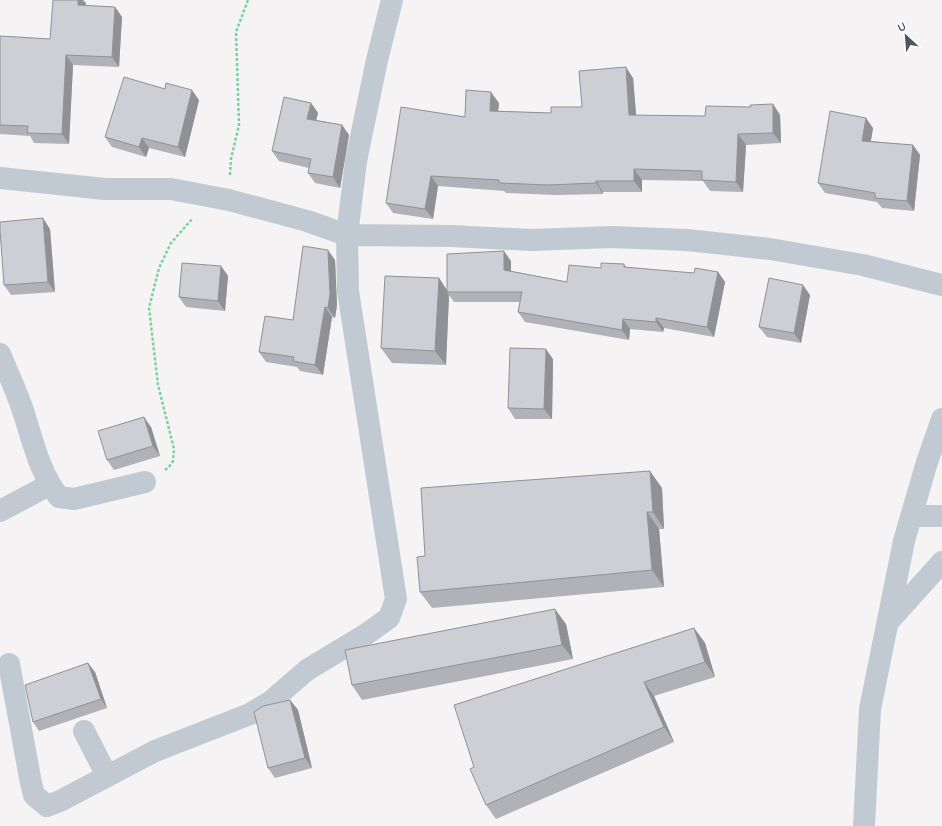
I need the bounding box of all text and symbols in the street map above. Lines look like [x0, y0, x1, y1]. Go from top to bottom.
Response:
north arrow [886, 16, 926, 56]
text: U [895, 19, 908, 35]

